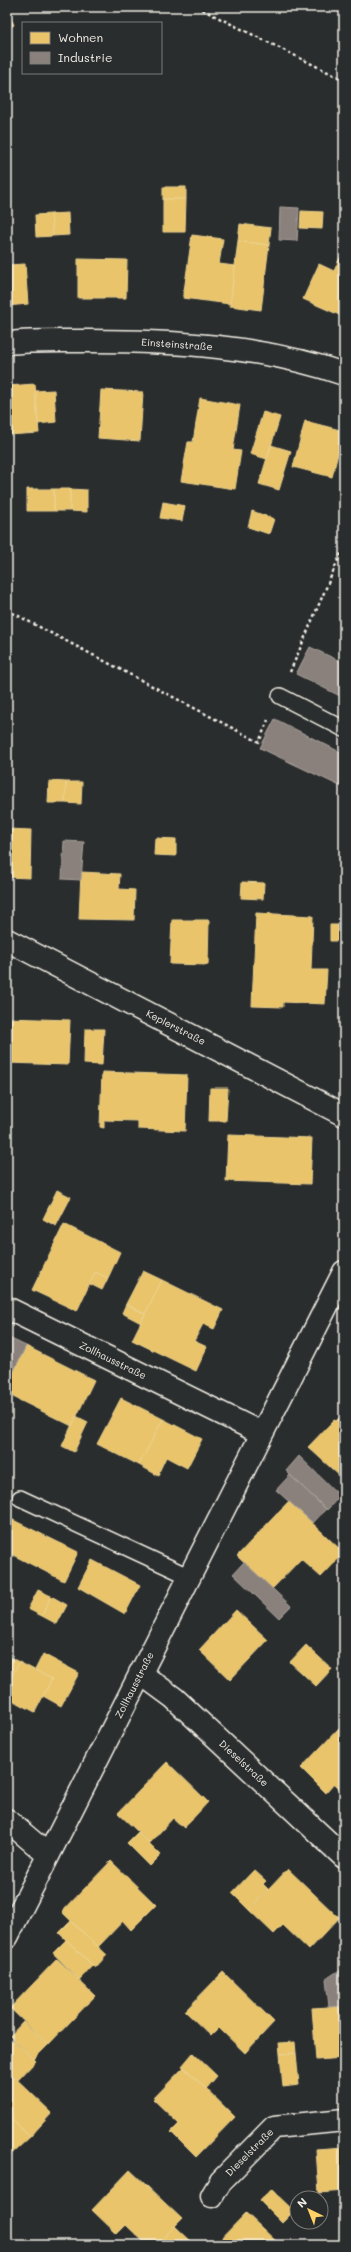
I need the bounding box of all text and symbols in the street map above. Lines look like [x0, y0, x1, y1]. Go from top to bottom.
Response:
legend [22, 22, 162, 74]
text: Wohnen [58, 29, 103, 45]
text: Industrie [58, 49, 112, 65]
street label: Einsteinstraße [141, 335, 213, 353]
street label: Keplerstraße [144, 1006, 208, 1048]
street label: Zollhausstraße [77, 1338, 149, 1382]
street label: Zollhausstraße [111, 1649, 157, 1721]
street label: Dieselstraße [216, 1736, 272, 1790]
street label: Dieselstraße [222, 2125, 276, 2179]
north arrow [289, 2190, 329, 2230]
text: N [294, 2194, 310, 2211]

